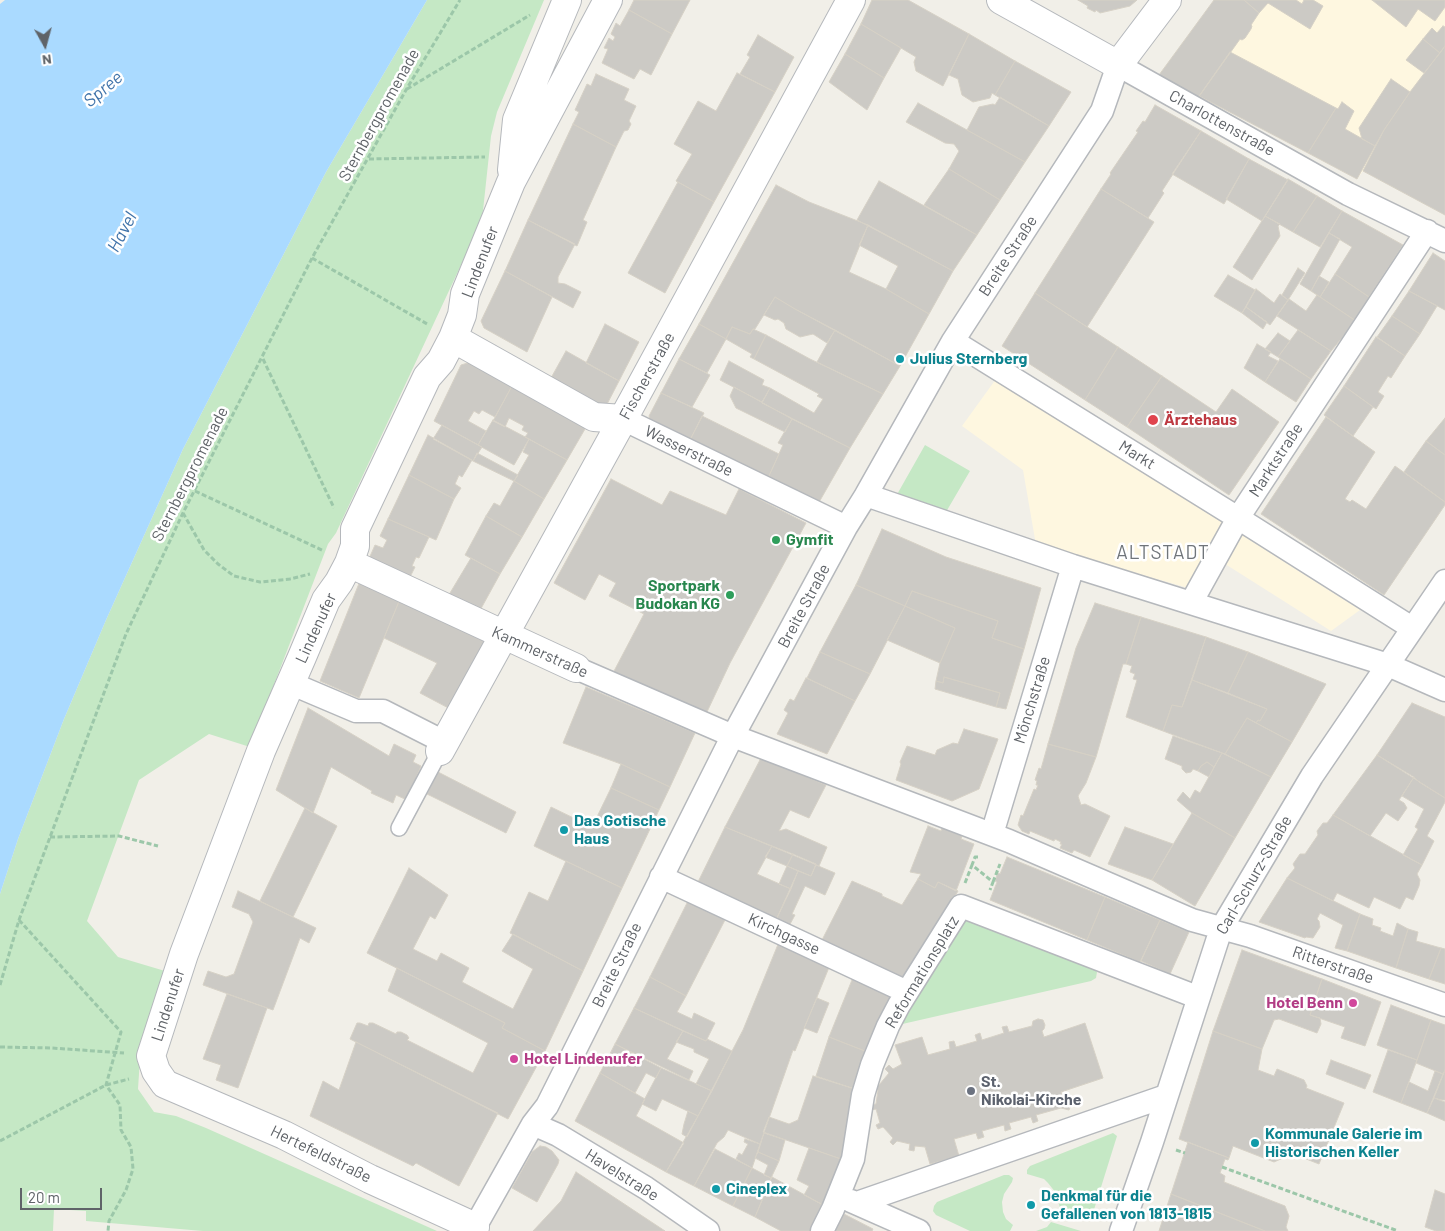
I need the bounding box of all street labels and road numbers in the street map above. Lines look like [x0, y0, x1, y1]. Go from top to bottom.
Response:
street label: Sternbergpromenade [335, 46, 423, 184]
street label: Charlottenstraße [1166, 86, 1278, 160]
street label: Breite Straße [975, 212, 1041, 300]
street label: Lindenufer [458, 223, 502, 301]
street label: Fischerstraße [615, 329, 679, 423]
street label: Sternbergpromenade [148, 404, 232, 544]
street label: Marktstraße [1245, 419, 1307, 501]
street label: Wasserstraße [642, 421, 736, 481]
street label: Markt [1115, 436, 1159, 474]
street label: Breite Straße [774, 561, 834, 651]
street label: Lindenufer [291, 590, 341, 666]
street label: Kammerstraße [489, 622, 591, 682]
street label: Mönchstraße [1010, 654, 1054, 746]
street label: Carl-Schurz-Straße [1212, 812, 1296, 938]
street label: Kirchgasse [745, 909, 823, 959]
street label: Reformationsplatz [881, 912, 963, 1032]
street label: Breite Straße [588, 919, 646, 1011]
street label: Ritterstraße [1290, 942, 1376, 988]
street label: Lindenufer [147, 966, 189, 1044]
street label: Hertefeldstraße [267, 1121, 375, 1187]
street label: Havelstraße [582, 1145, 662, 1205]

